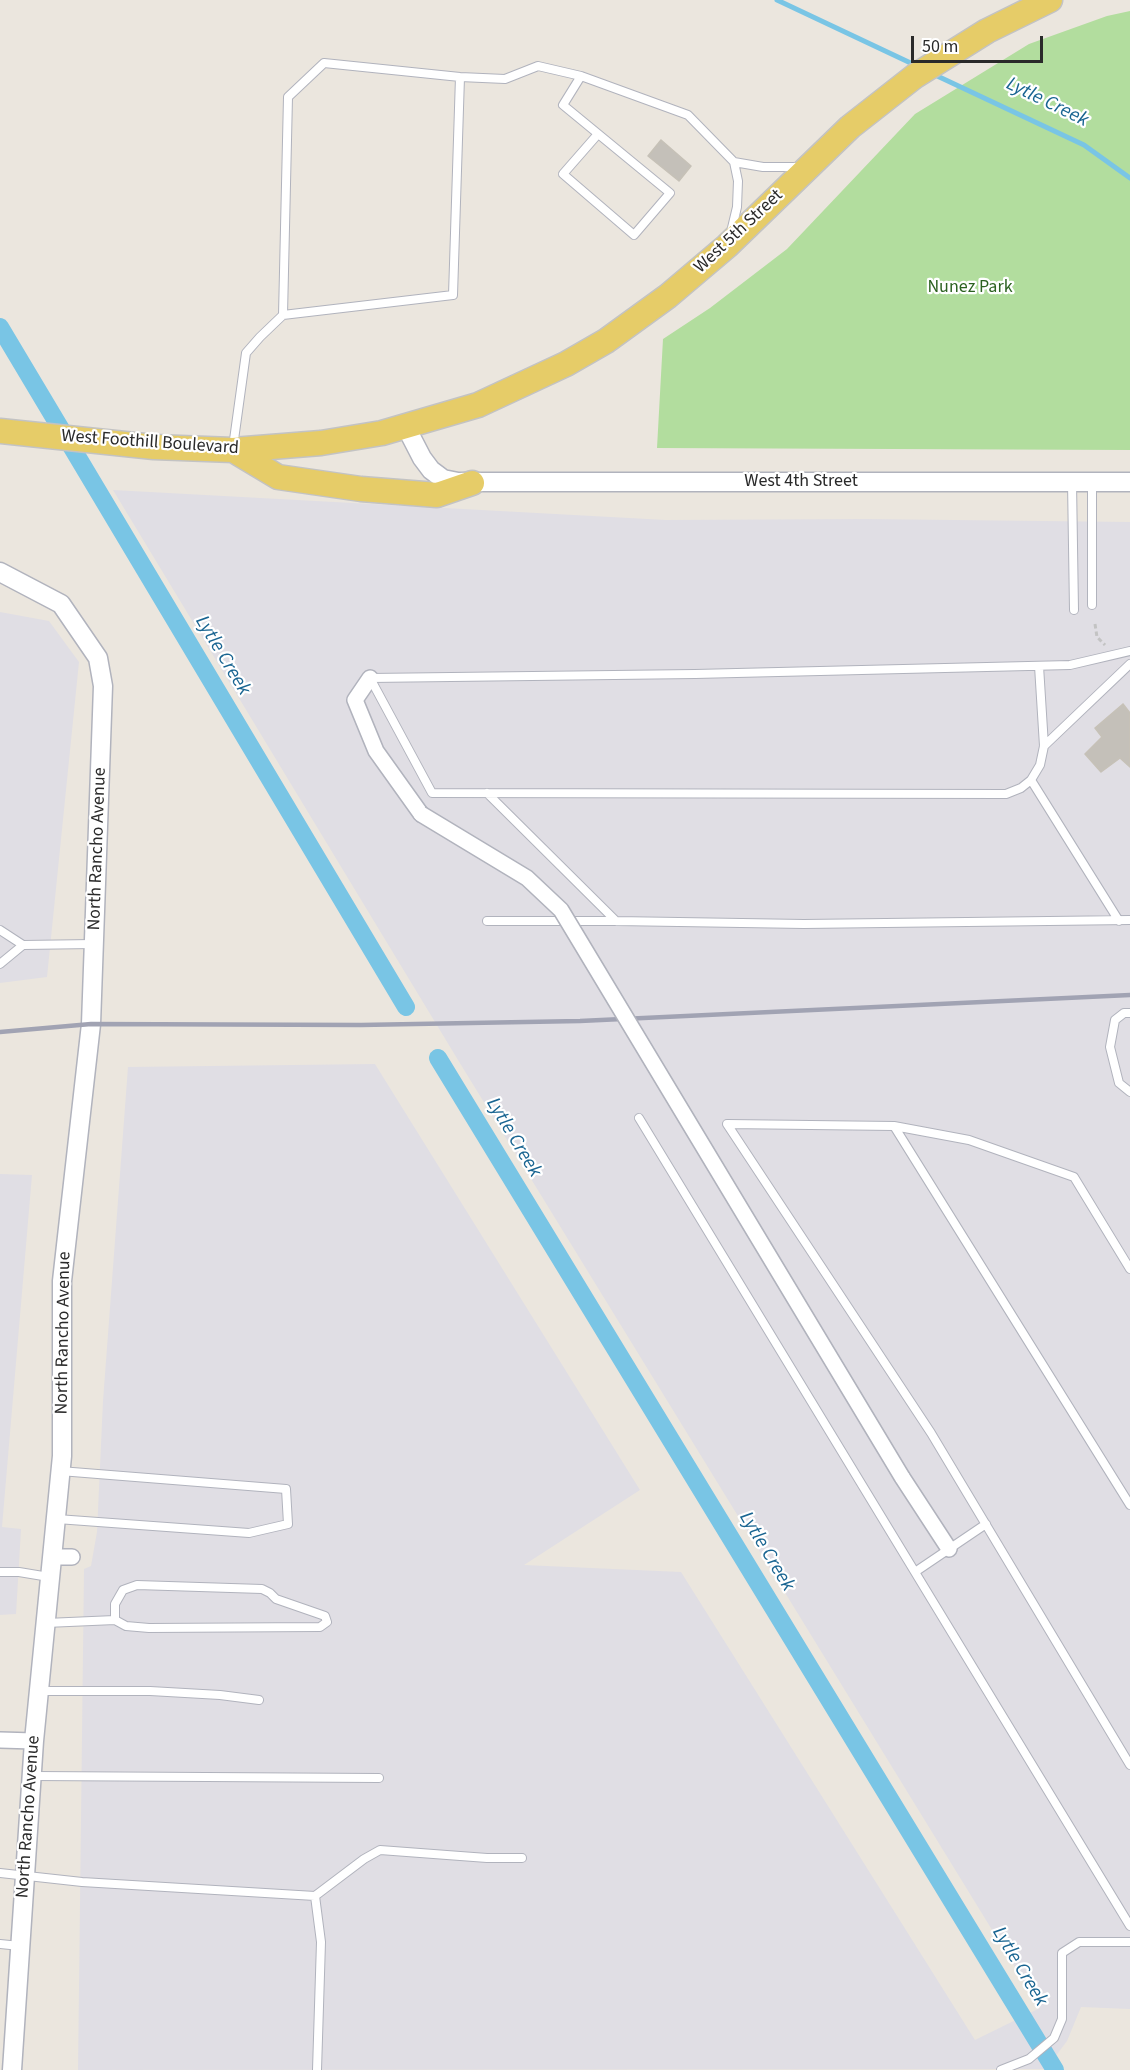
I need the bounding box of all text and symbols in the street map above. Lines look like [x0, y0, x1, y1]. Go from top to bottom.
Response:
scale bar [914, 24, 1046, 62]
text: 50 m [922, 34, 958, 59]
water label: Lytle Creek [1002, 73, 1092, 133]
street label: West 5th Street [690, 185, 788, 279]
park label: Nunez Park [927, 277, 1013, 299]
street label: West Foothill Boulevard [61, 426, 239, 460]
street label: West 4th Street [744, 471, 858, 493]
water label: Lytle Creek [189, 612, 255, 700]
street label: North Rancho Avenue [84, 767, 112, 931]
water label: Lytle Creek [480, 1094, 546, 1182]
street label: North Rancho Avenue [52, 1251, 76, 1415]
water label: Lytle Creek [733, 1508, 799, 1596]
street label: North Rancho Avenue [13, 1735, 45, 1899]
water label: Lytle Creek [986, 1923, 1052, 2011]

